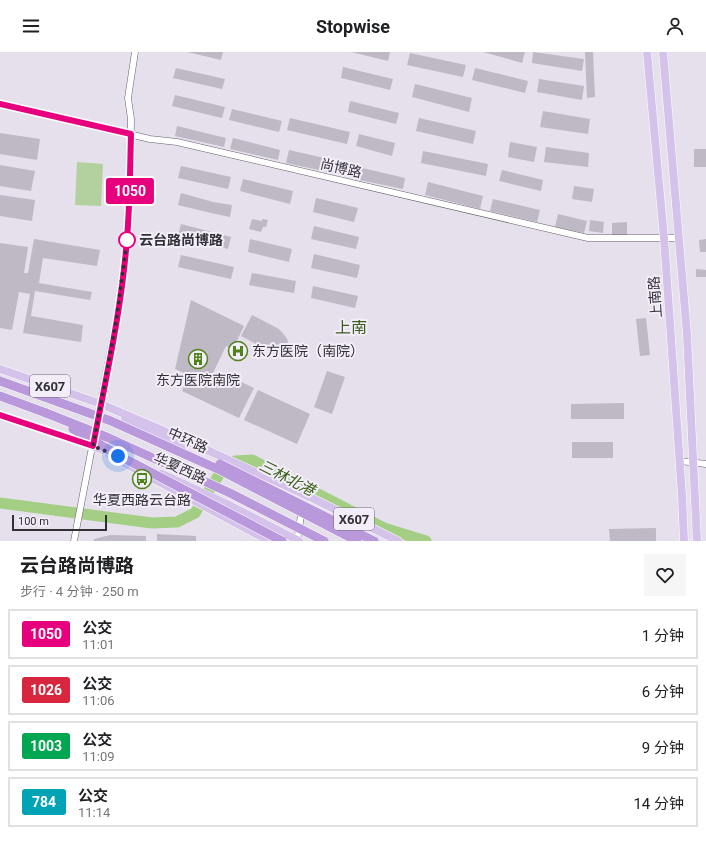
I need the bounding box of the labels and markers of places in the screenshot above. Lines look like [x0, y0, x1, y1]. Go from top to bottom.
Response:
marker: 云台路尚博路 [118, 231, 136, 249]
place label: 云台路尚博路 [139, 232, 223, 248]
hospital icon: 东方医院（南院） [227, 340, 249, 362]
place label: 东方医院（南院） [252, 343, 364, 359]
building icon: 东方医院南院 [187, 348, 209, 370]
place label: 东方医院南院 [156, 372, 240, 388]
bus stop icon: 华夏西路云台路 [131, 468, 153, 490]
place label: 华夏西路云台路 [93, 492, 191, 508]

